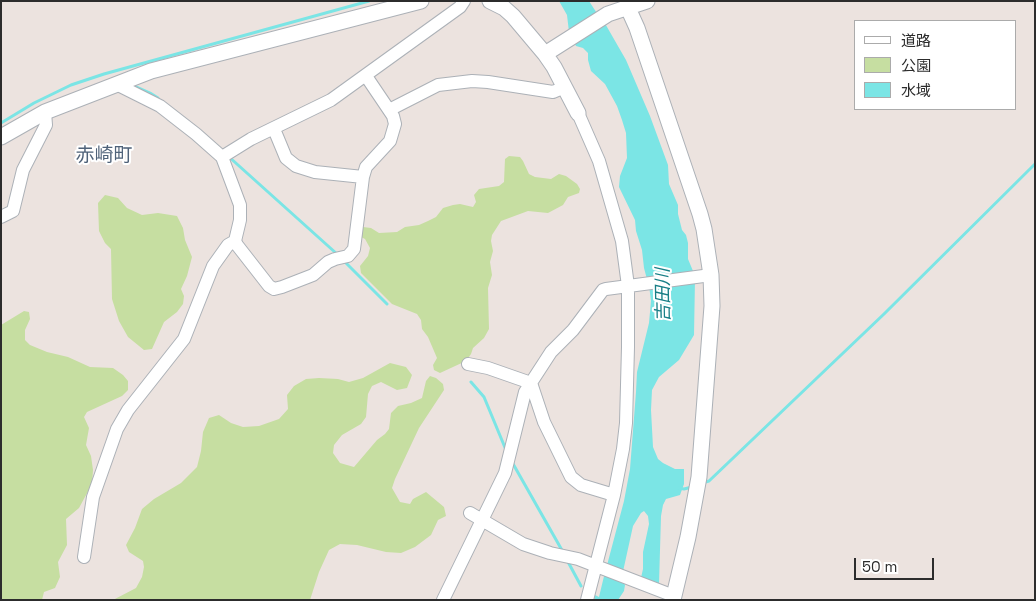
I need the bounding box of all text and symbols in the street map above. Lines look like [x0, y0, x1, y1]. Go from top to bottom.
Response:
legend [854, 20, 1016, 110]
text: 道路 [901, 31, 931, 50]
text: 公園 [901, 56, 931, 75]
text: 水域 [901, 81, 931, 100]
district label: 赤崎町 [76, 145, 132, 167]
water label: 吉田川 [653, 268, 675, 322]
scale bar [856, 548, 936, 580]
text: 50 m [862, 557, 897, 576]

